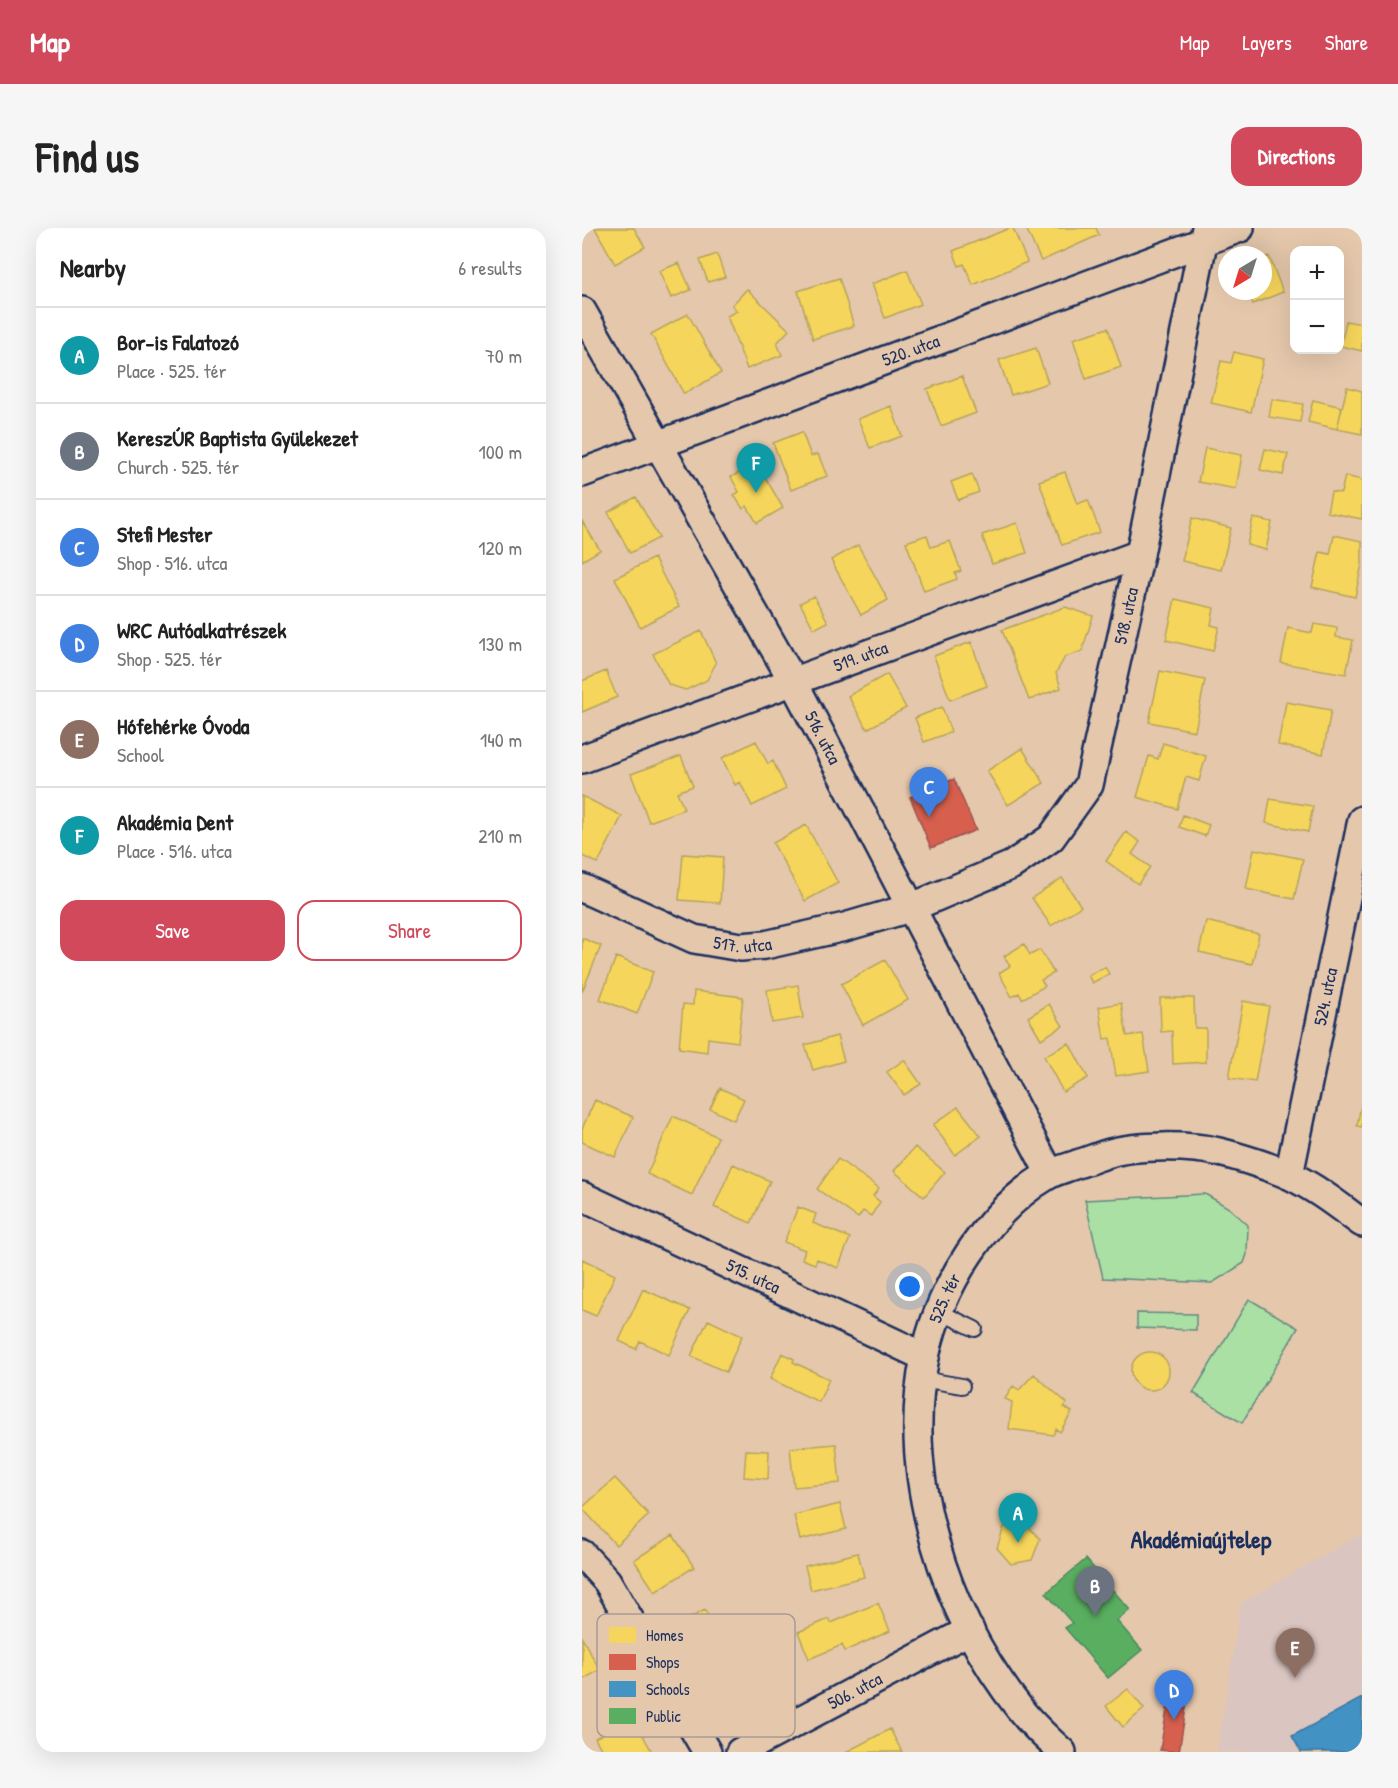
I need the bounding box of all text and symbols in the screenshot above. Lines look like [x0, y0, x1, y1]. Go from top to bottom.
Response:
text: Map [30, 23, 70, 61]
text: Map [1180, 28, 1209, 57]
text: Layers [1242, 28, 1292, 57]
text: Share [1325, 28, 1368, 57]
button: Directions [1231, 127, 1362, 186]
text: Find us [36, 128, 139, 185]
north arrow [1218, 246, 1272, 300]
map controls [1290, 246, 1344, 354]
button: + [1290, 246, 1344, 300]
text: Nearby [60, 250, 126, 285]
text: 6 results [458, 254, 522, 281]
button: − [1290, 300, 1344, 354]
text: Bor-is Falatozó [117, 327, 239, 357]
street label: 520. utca [878, 328, 943, 372]
text: A [75, 342, 84, 369]
text: 70 m [485, 342, 522, 369]
text: Place · 525. tér [117, 357, 226, 384]
text: KereszÚR Baptista Gyülekezet [117, 423, 358, 453]
text: B [74, 438, 85, 465]
text: 100 m [479, 438, 522, 465]
pin: F [736, 444, 776, 493]
text: Church · 525. tér [117, 453, 239, 480]
text: Stefi Mester [117, 519, 212, 549]
text: C [74, 534, 85, 561]
text: 120 m [478, 534, 522, 561]
text: Shop · 516. utca [117, 549, 227, 576]
street label: 518. utca [1107, 585, 1144, 647]
text: WRC Autóalkatrészek [117, 615, 286, 645]
text: D [75, 630, 84, 657]
text: 130 m [479, 630, 522, 657]
street label: 519. utca [830, 635, 891, 678]
text: Shop · 525. tér [117, 645, 222, 672]
street label: 516. utca [799, 707, 847, 769]
text: Hófehérke Óvoda [117, 711, 249, 741]
text: E [75, 726, 84, 753]
text: 140 m [480, 726, 522, 753]
text: School [117, 741, 164, 768]
pin: C [910, 768, 948, 817]
text: Akadémia Dent [117, 807, 233, 837]
text: F [76, 822, 83, 849]
text: 210 m [478, 822, 522, 849]
text: Place · 516. utca [117, 837, 232, 864]
button: Save [60, 900, 285, 961]
button: Share [297, 900, 522, 961]
street label: 517. utca [711, 929, 774, 959]
street label: 524. utca [1307, 966, 1343, 1028]
street label: 515. utca [722, 1252, 785, 1299]
street label: 525. tér [922, 1269, 967, 1326]
your location [895, 1272, 924, 1301]
pin: A [998, 1494, 1038, 1543]
district label: Akadémiaújtelep [1131, 1523, 1272, 1556]
pin: B [1076, 1566, 1114, 1616]
legend [597, 1614, 795, 1737]
text: Homes [646, 1624, 683, 1646]
pin: E [1276, 1628, 1314, 1678]
text: Shops [646, 1651, 680, 1673]
street label: 506. utca [823, 1666, 886, 1715]
pin: D [1154, 1670, 1194, 1720]
text: Schools [646, 1678, 690, 1700]
text: Public [646, 1705, 682, 1727]

